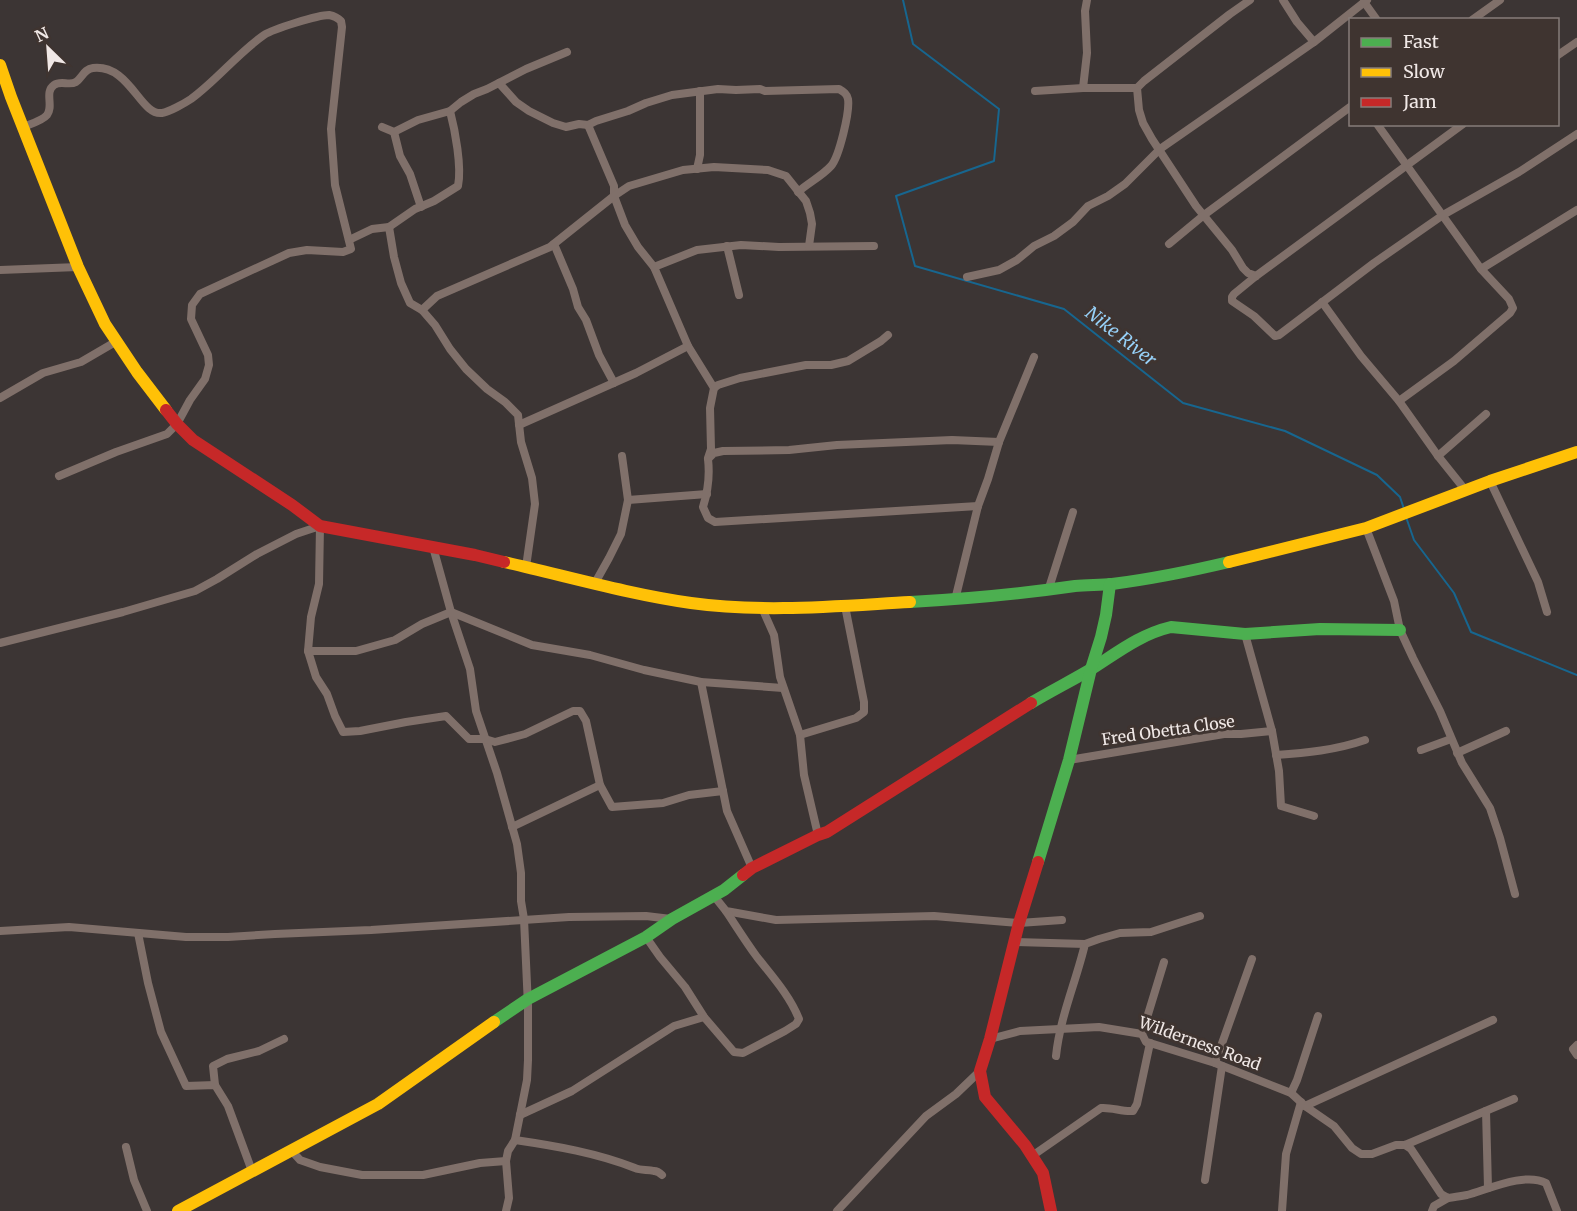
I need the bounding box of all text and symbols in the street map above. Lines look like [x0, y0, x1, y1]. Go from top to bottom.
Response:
north arrow [18, 18, 78, 78]
legend [1349, 18, 1559, 126]
text: N [32, 23, 52, 46]
text: Fast [1403, 30, 1439, 53]
text: Slow [1403, 60, 1446, 83]
text: Jam [1402, 90, 1437, 113]
water label: Nike River [1081, 301, 1162, 371]
street label: Fred Obetta Close [1100, 711, 1236, 749]
street label: Wilderness Road [1135, 1011, 1264, 1075]

